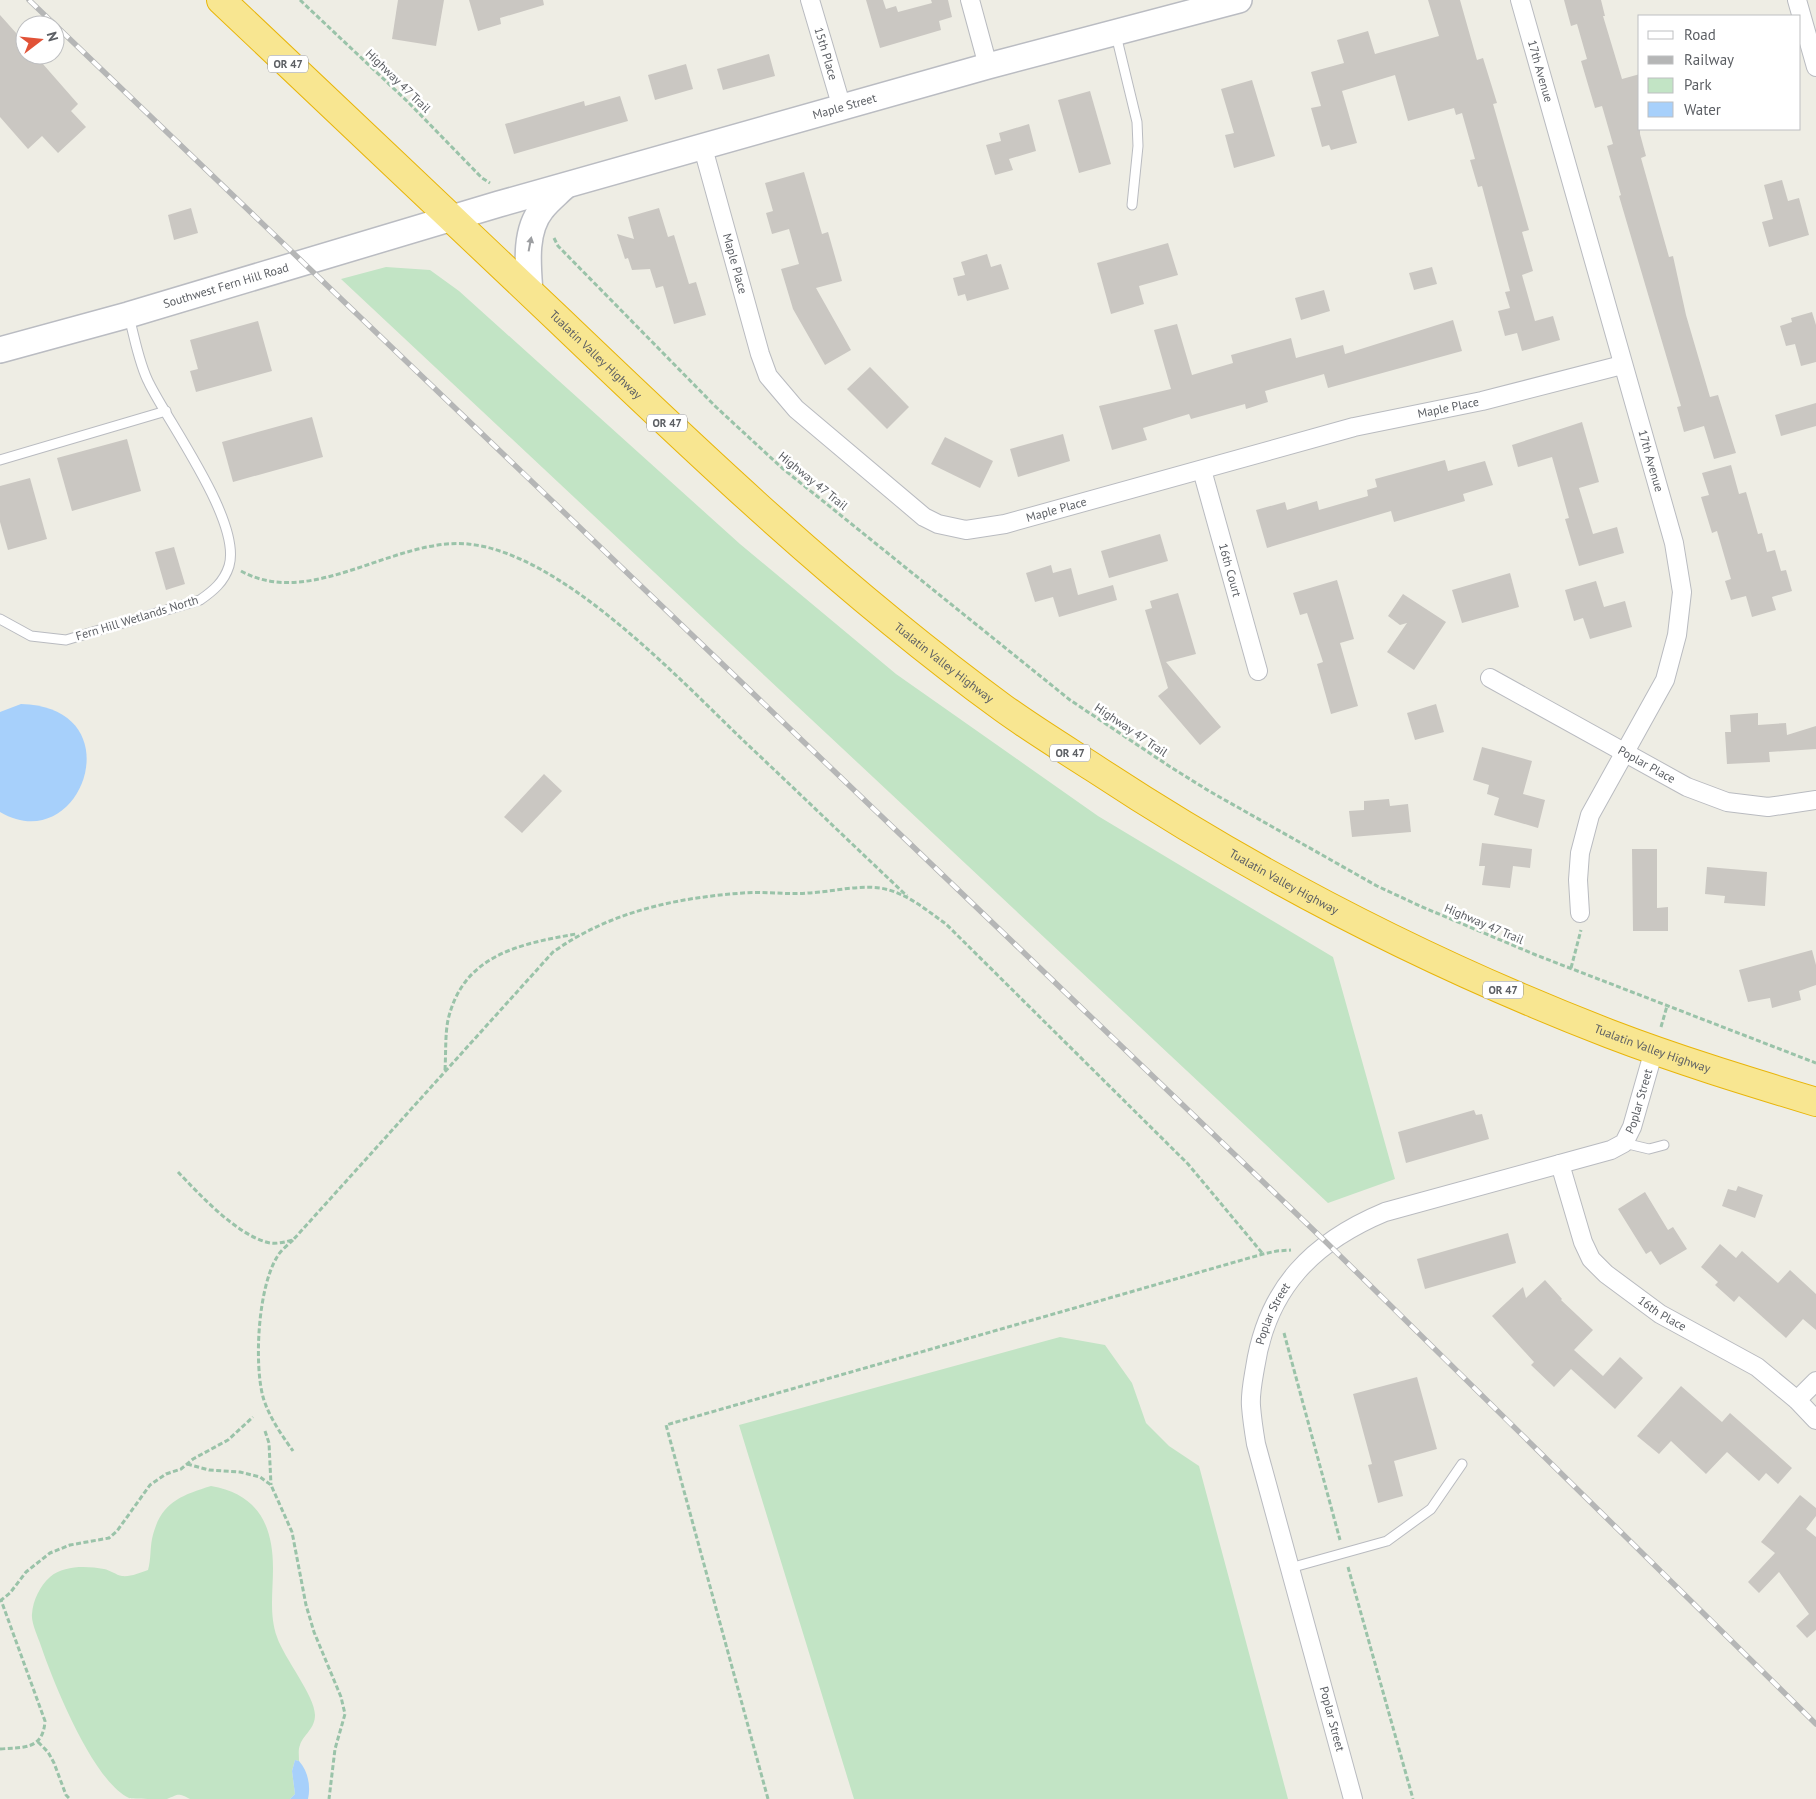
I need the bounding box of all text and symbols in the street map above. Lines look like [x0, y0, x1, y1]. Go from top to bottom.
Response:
north arrow [15, 15, 65, 65]
legend [1638, 15, 1801, 130]
street label: 15th Place [811, 25, 841, 82]
text: Road [1684, 25, 1716, 44]
text: N [43, 30, 62, 43]
street label: 17th Avenue [1525, 38, 1557, 104]
street label: Highway 47 Trail [363, 46, 434, 116]
text: Railway [1684, 50, 1734, 69]
road number: OR 47 [268, 56, 308, 72]
text: Park [1684, 75, 1712, 94]
street label: Maple Street [811, 90, 878, 122]
text: Water [1684, 100, 1721, 119]
street label: Maple Place [720, 232, 751, 296]
one-way arrow [526, 235, 534, 251]
street label: Southwest Fern Hill Road [161, 259, 290, 311]
street label: Tualatin Valley Highway [547, 307, 646, 402]
street label: Maple Place [1416, 394, 1480, 421]
road number: OR 47 [647, 414, 687, 432]
street label: 17th Avenue [1635, 428, 1667, 493]
street label: Highway 47 Trail [776, 448, 851, 513]
street label: Maple Place [1024, 494, 1088, 525]
street label: 16th Court [1216, 542, 1245, 598]
street label: Fern Hill Wetlands North [74, 592, 200, 643]
street label: Tualatin Valley Highway [891, 619, 997, 706]
street label: Highway 47 Trail [1092, 700, 1171, 760]
street label: Poplar Place [1615, 742, 1678, 786]
road number: OR 47 [1050, 744, 1090, 761]
street label: Tualatin Valley Highway [1227, 845, 1342, 917]
street label: Highway 47 Trail [1442, 900, 1527, 947]
road number: OR 47 [1483, 982, 1523, 998]
street label: Tualatin Valley Highway [1592, 1021, 1713, 1076]
street label: Poplar Street [1622, 1067, 1655, 1136]
street label: Poplar Street [1252, 1280, 1293, 1346]
street label: 16th Place [1635, 1292, 1689, 1334]
street label: Poplar Street [1317, 1685, 1348, 1753]

